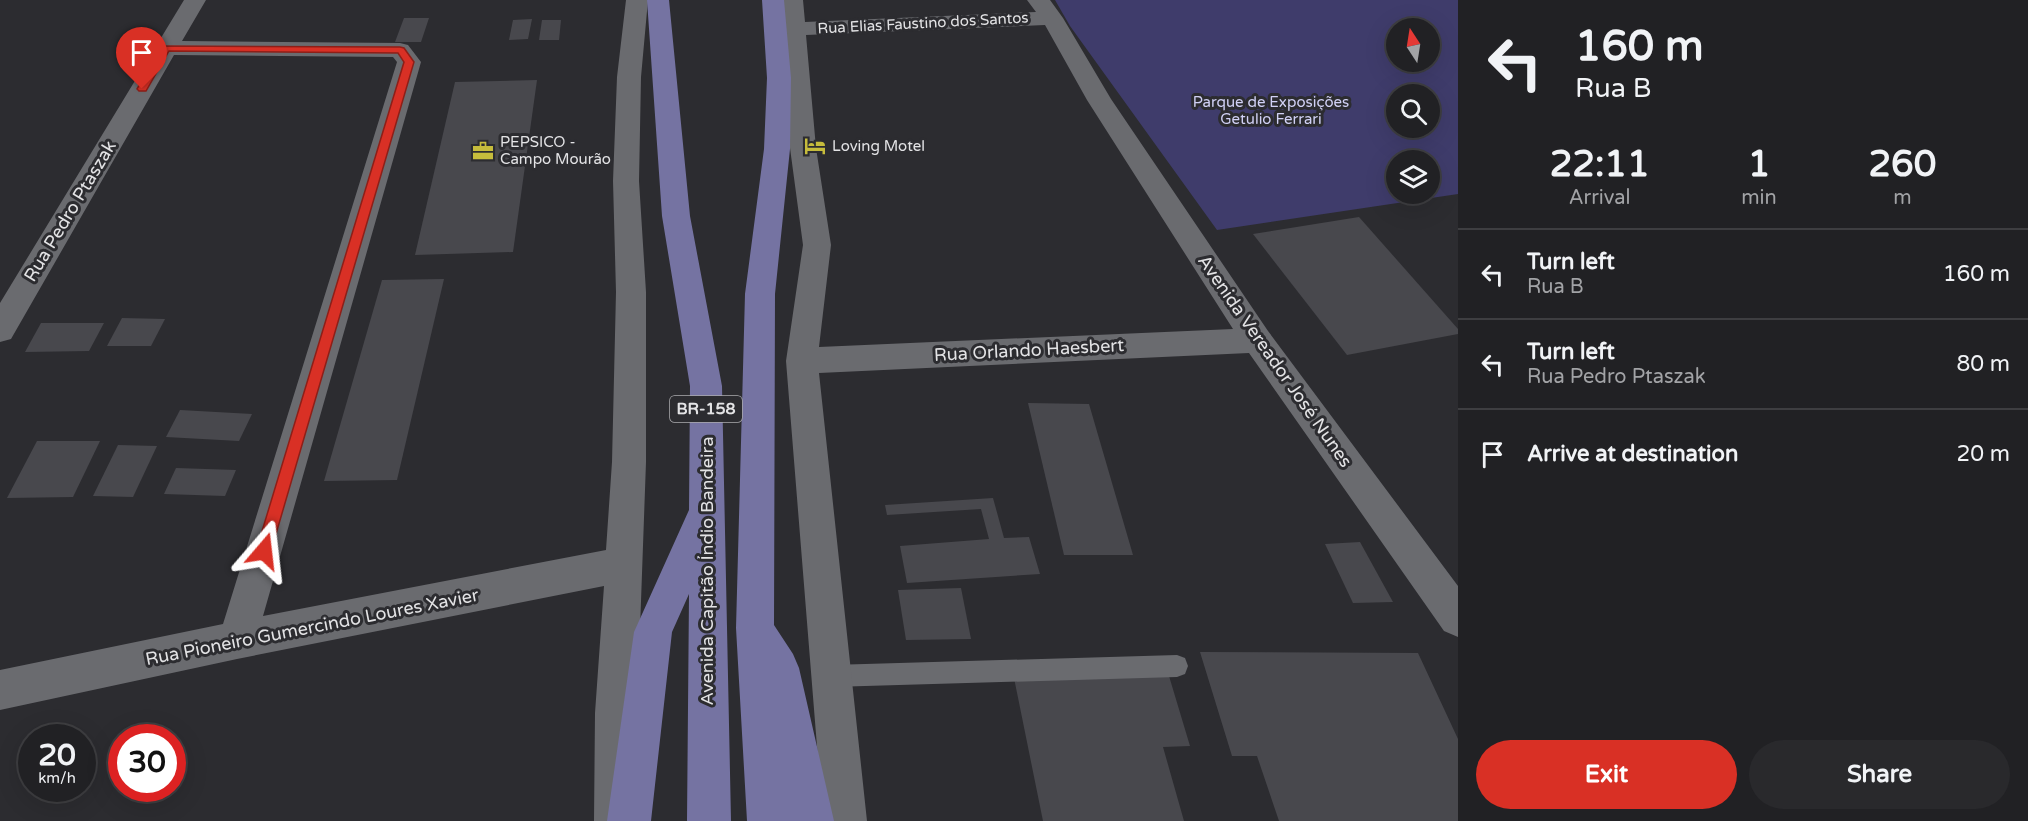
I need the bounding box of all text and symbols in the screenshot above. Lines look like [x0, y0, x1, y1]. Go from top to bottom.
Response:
street label: Rua Elias Faustino dos Santos [817, 8, 1029, 38]
north arrow [1386, 18, 1440, 72]
map controls [1386, 18, 1440, 204]
text: 160 m [1575, 21, 1704, 72]
icon: left [1476, 24, 1554, 102]
pin [116, 27, 167, 89]
icon: arrive [125, 36, 158, 69]
text: Rua B [1575, 72, 1652, 105]
button: search [1386, 84, 1440, 138]
park label: Parque de Exposições Getulio Ferrari [1193, 93, 1349, 128]
place label: PEPSICO - Campo Mourão [500, 133, 611, 168]
hotel icon: Loving Motel [803, 134, 827, 158]
street label: Rua Pedro Ptaszak [19, 136, 121, 286]
place label: Loving Motel [832, 137, 925, 155]
office icon: PEPSICO - Campo Mourão [471, 139, 495, 163]
text: 22:11 [1550, 143, 1650, 186]
text: 1 [1748, 143, 1770, 186]
text: 260 [1868, 143, 1936, 186]
button: layers [1386, 150, 1440, 204]
text: Arrival [1569, 186, 1631, 210]
text: min [1741, 186, 1777, 210]
text: m [1893, 186, 1912, 210]
text: Turn left [1527, 249, 1615, 275]
street label: Avenida Vereador José Nunes [1193, 251, 1357, 471]
icon: left [1476, 258, 1509, 291]
text: 160 m [1943, 261, 2010, 287]
text: Rua B [1527, 275, 1584, 299]
street label: Rua Orlando Haesbert [933, 334, 1125, 366]
text: Turn left [1527, 339, 1615, 365]
icon: left [1476, 348, 1509, 381]
text: 80 m [1956, 351, 2010, 377]
text: Rua Pedro Ptaszak [1527, 365, 1706, 389]
road number: BR-158 [670, 396, 742, 422]
street label: Avenida Capitão Índio Bandeira [696, 436, 718, 706]
icon: arrive [1476, 438, 1509, 471]
text: Arrive at destination [1527, 441, 1738, 467]
text: 20 m [1956, 441, 2010, 467]
position arrow [232, 519, 296, 583]
street label: Rua Pioneiro Gumercindo Loures Xavier [143, 584, 481, 670]
speed limit sign: 30 [108, 724, 186, 802]
text: 20 [38, 737, 76, 774]
button: Exit [1476, 740, 1737, 809]
button: Share [1749, 740, 2010, 809]
text: km/h [38, 769, 76, 787]

